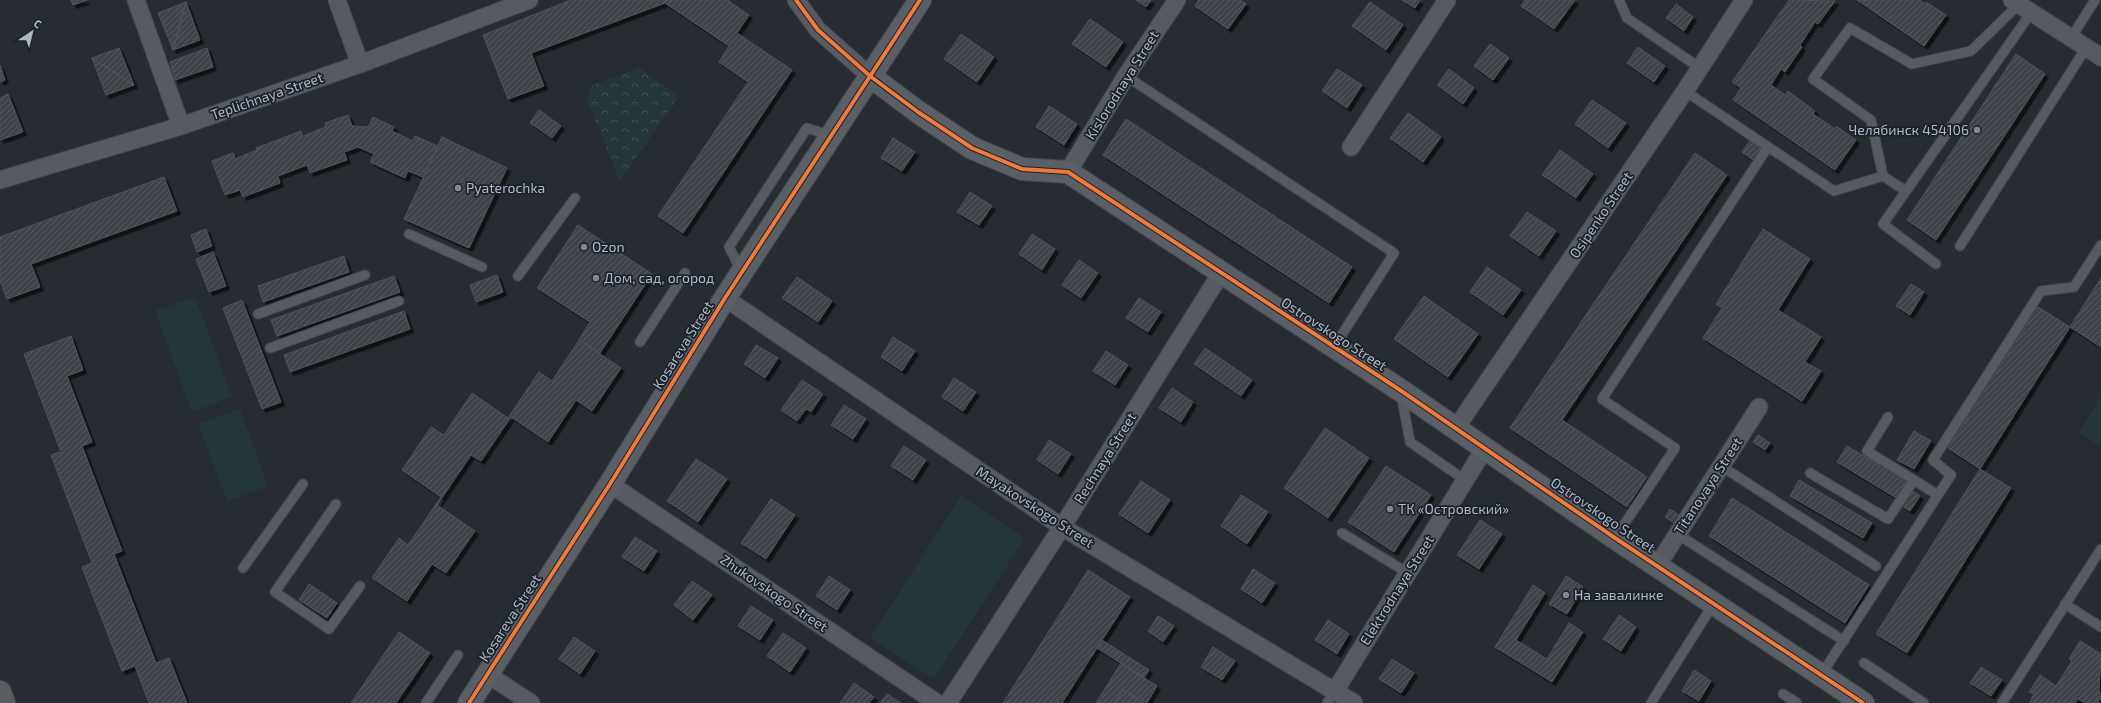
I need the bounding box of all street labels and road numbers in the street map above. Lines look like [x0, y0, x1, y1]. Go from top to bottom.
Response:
street label: Kislorodnaya Street [1081, 27, 1162, 142]
street label: Teplichnaya Street [208, 68, 325, 123]
street label: Osipenko Street [1565, 168, 1636, 261]
street label: Ostrovskogo Street [1278, 293, 1390, 374]
street label: Kosareva Street [649, 297, 716, 392]
street label: Rechnaya Street [1070, 409, 1139, 506]
street label: Titanovaya Street [1670, 434, 1745, 538]
street label: Mayakovskogo Street [973, 462, 1097, 551]
street label: Ostrovskogo Street [1548, 473, 1659, 556]
street label: Elektrodnaya Street [1356, 532, 1437, 648]
street label: Zhukovskogo Street [717, 550, 831, 635]
street label: Kosareva Street [475, 571, 544, 665]

